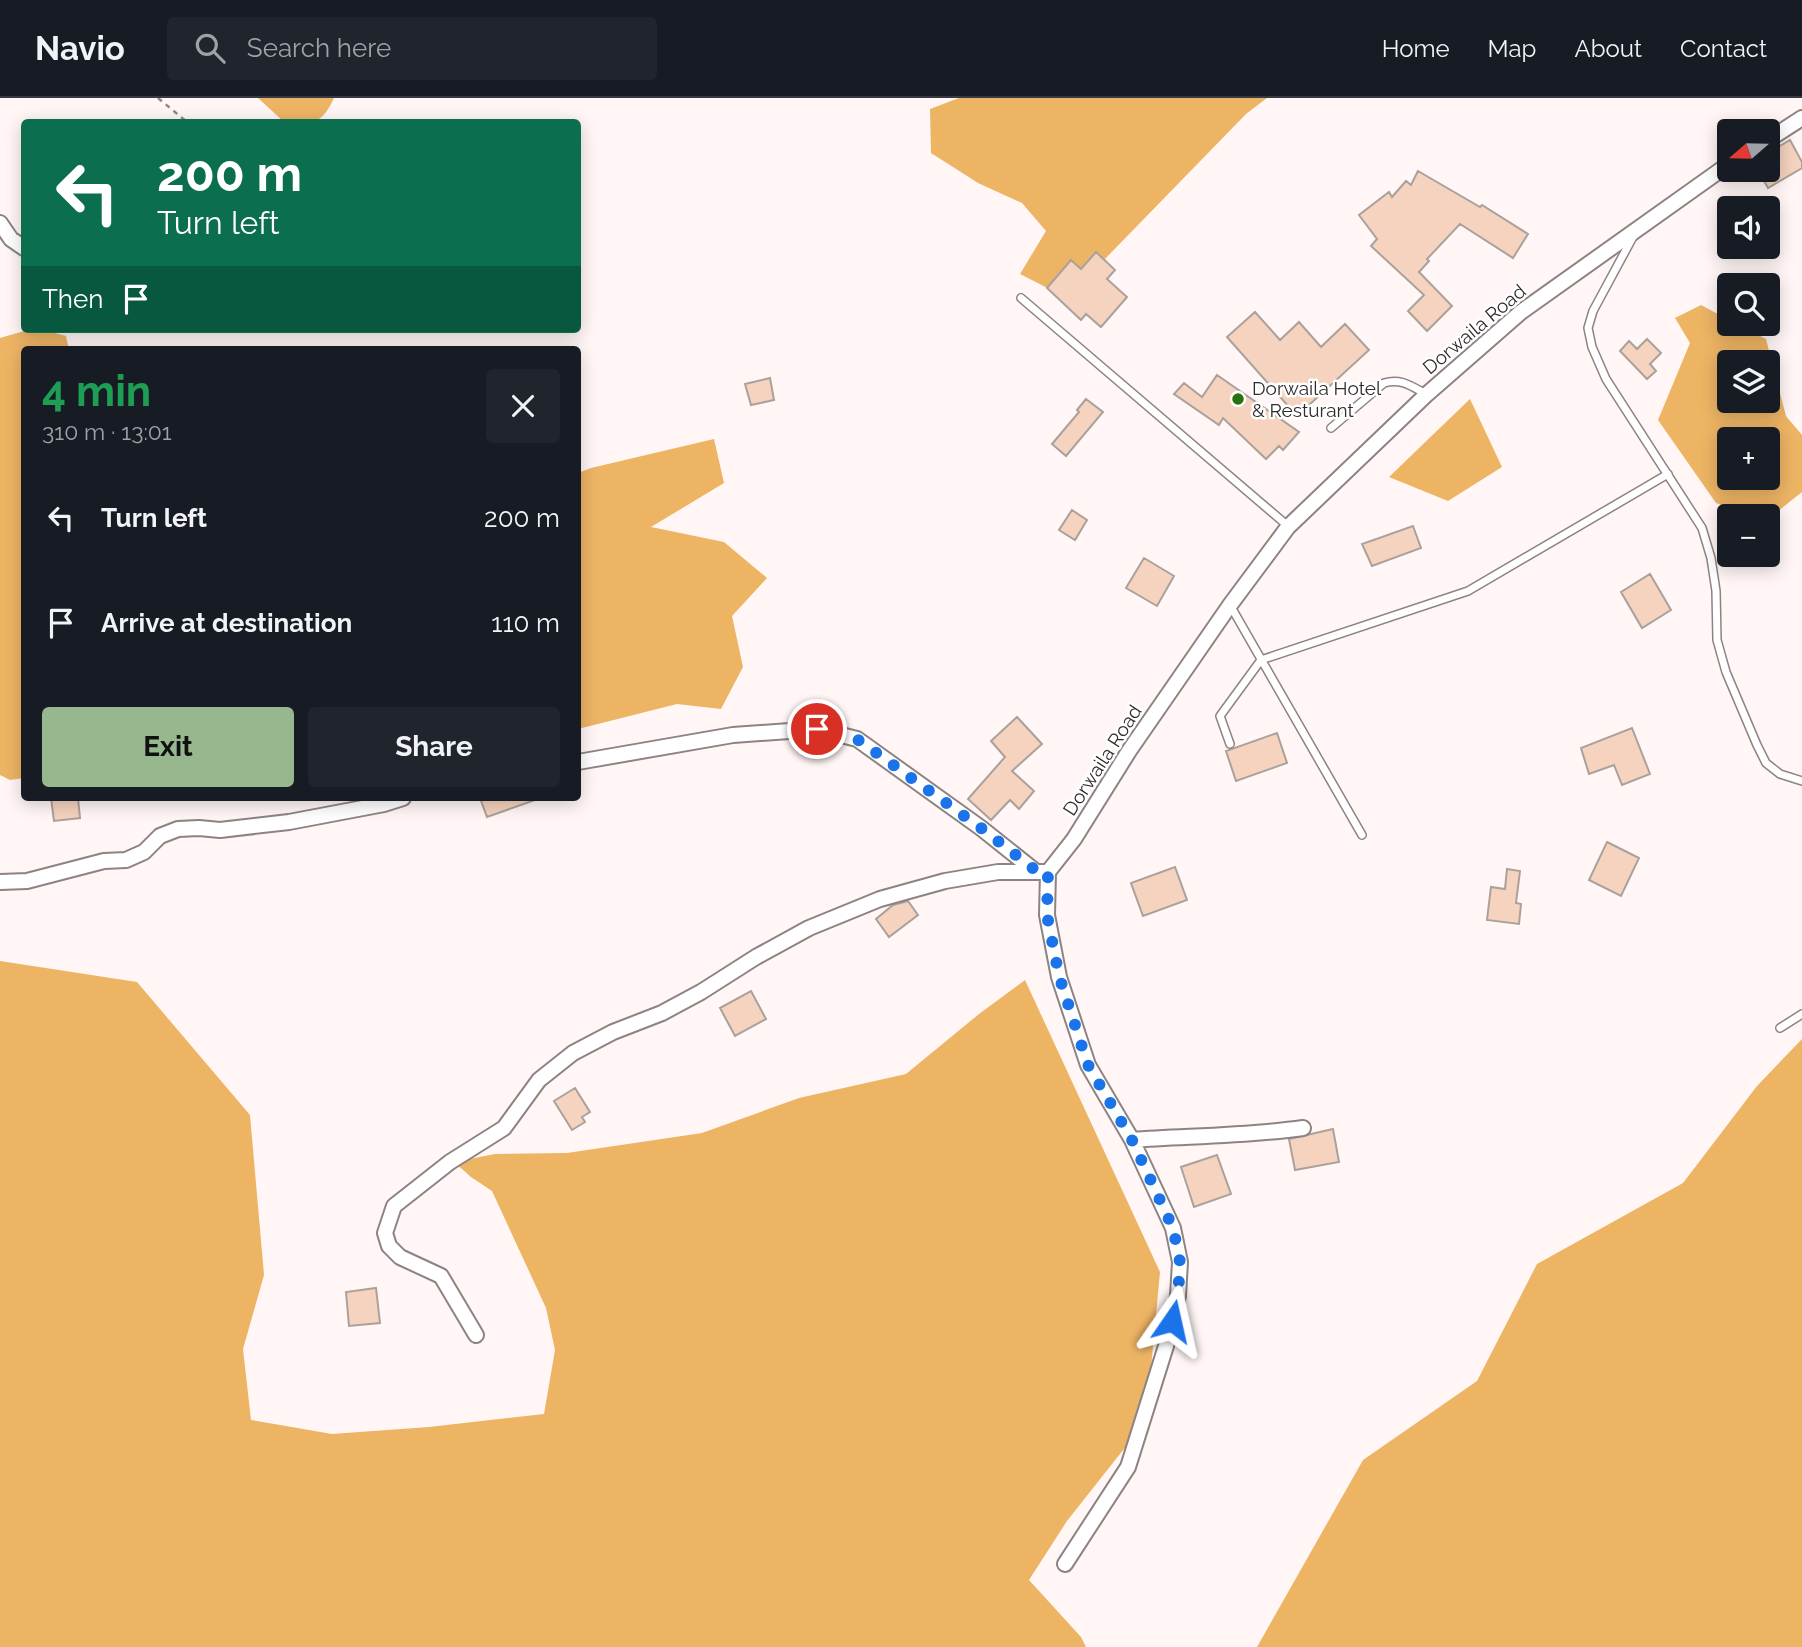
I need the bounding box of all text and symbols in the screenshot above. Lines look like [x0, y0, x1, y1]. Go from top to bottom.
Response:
search box [167, 17, 657, 80]
text: Navio [35, 29, 125, 68]
icon: search [191, 29, 229, 67]
text: Search here [247, 33, 391, 63]
text: Home [1382, 34, 1450, 63]
text: Map [1488, 34, 1536, 63]
text: About [1574, 34, 1642, 63]
text: Contact [1680, 34, 1767, 63]
north arrow [1717, 119, 1780, 182]
map controls [1717, 119, 1780, 567]
text: 200 m [157, 145, 302, 202]
icon: left [42, 147, 133, 238]
button: sound [1717, 196, 1780, 259]
text: Turn left [157, 204, 279, 241]
button: search [1717, 273, 1780, 336]
icon: arrive [117, 280, 155, 318]
street label: Dorwaila Road [1418, 280, 1530, 378]
text: Then [42, 284, 103, 314]
button: layers [1717, 350, 1780, 413]
text: 4 min [42, 367, 151, 416]
button: close [486, 369, 560, 443]
place label: Dorwaila Hotel & Resturant [1252, 377, 1382, 421]
marker: Dorwaila Hotel & Resturant [1230, 391, 1246, 407]
text: 310 m · 13:01 [42, 418, 172, 445]
button: + [1717, 427, 1780, 490]
icon: left [42, 499, 80, 537]
text: Turn left [101, 503, 207, 533]
text: 200 m [484, 503, 560, 533]
button: − [1717, 504, 1780, 567]
icon: arrive [42, 604, 80, 642]
text: Arrive at destination [101, 608, 352, 638]
text: 110 m [491, 608, 560, 638]
pin [787, 699, 847, 759]
street label: Dorwaila Road [1058, 701, 1146, 819]
button: Exit [42, 707, 294, 787]
button: Share [308, 707, 560, 787]
icon: arrive [798, 710, 836, 748]
position arrow [1135, 1284, 1209, 1358]

